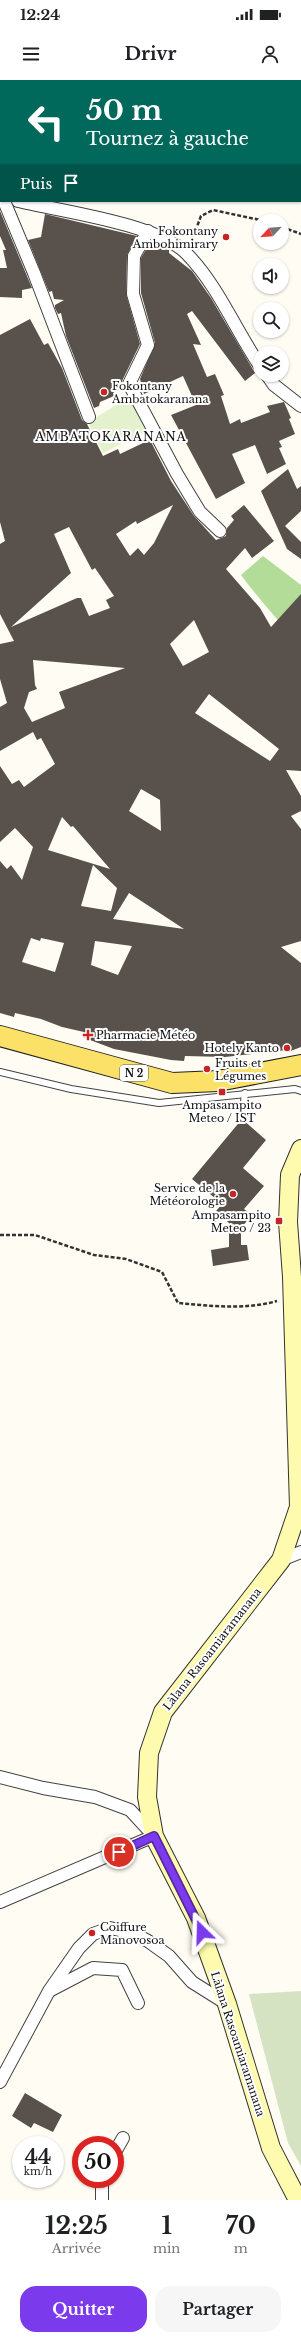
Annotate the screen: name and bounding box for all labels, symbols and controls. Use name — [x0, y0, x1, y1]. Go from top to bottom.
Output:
text: 12:24 — [20, 5, 60, 24]
icon: menu — [20, 43, 42, 65]
text: Drivr — [124, 43, 177, 65]
icon: person — [259, 43, 281, 65]
text: 50 m — [86, 93, 162, 128]
icon: left — [20, 96, 72, 148]
text: Tournez à gauche — [86, 128, 249, 150]
icon: arrive — [60, 172, 82, 194]
text: Puis — [20, 174, 52, 193]
north arrow — [253, 214, 289, 250]
map controls — [253, 214, 289, 382]
place label: Fokontany Ambohimirary — [132, 224, 218, 251]
marker: Fokontany Ambohimirary — [221, 232, 231, 242]
button: sound — [253, 258, 289, 294]
button: search — [253, 302, 289, 338]
button: layers — [253, 346, 289, 382]
place label: Fokontany Ambatokaranana — [111, 379, 209, 406]
marker: Fokontany Ambatokaranana — [99, 387, 109, 397]
district label: AMBATOKARANANA — [34, 429, 187, 444]
place label: Pharmacie Météo — [96, 1028, 195, 1042]
marker: Pharmacie Météo — [83, 1030, 93, 1040]
place label: Hotely Kanto — [205, 1041, 279, 1055]
marker: Hotely Kanto — [282, 1043, 292, 1053]
place label: Fruits et Légumes — [215, 1056, 266, 1083]
marker: Fruits et Légumes — [202, 1064, 212, 1074]
road number: N 2 — [120, 1065, 148, 1081]
marker: Ampasampito Meteo / IST — [217, 1087, 227, 1097]
place label: Ampasampito Meteo / IST — [181, 1098, 262, 1125]
place label: Service de la Météorologie — [150, 1181, 226, 1208]
marker: Service de la Météorologie — [228, 1189, 238, 1199]
place label: Ampasampito Meteo / 23 — [191, 1208, 271, 1235]
marker: Ampasampito Meteo / 23 — [274, 1216, 284, 1226]
street label: Làlana Rasoamiaramanana — [160, 1584, 265, 1713]
pin — [102, 1835, 136, 1869]
icon: arrive — [108, 1841, 130, 1863]
position arrow — [181, 1911, 223, 1953]
place label: Coiffure Manovosoa — [100, 1920, 165, 1947]
marker: Coiffure Manovosoa — [87, 1928, 97, 1938]
street label: Làlana Rasoamiaramanana — [208, 1970, 268, 2119]
speed limit sign: 50 — [72, 2136, 124, 2188]
text: 44 — [25, 2145, 51, 2169]
text: km/h — [24, 2165, 52, 2178]
text: 12:25 — [45, 2211, 108, 2240]
text: 1 — [161, 2211, 172, 2240]
text: 70 — [225, 2211, 256, 2240]
text: Arrivée — [52, 2240, 101, 2257]
text: min — [153, 2240, 180, 2257]
text: m — [234, 2240, 248, 2257]
button: Quitter — [20, 2286, 147, 2332]
button: Partager — [155, 2286, 281, 2332]

